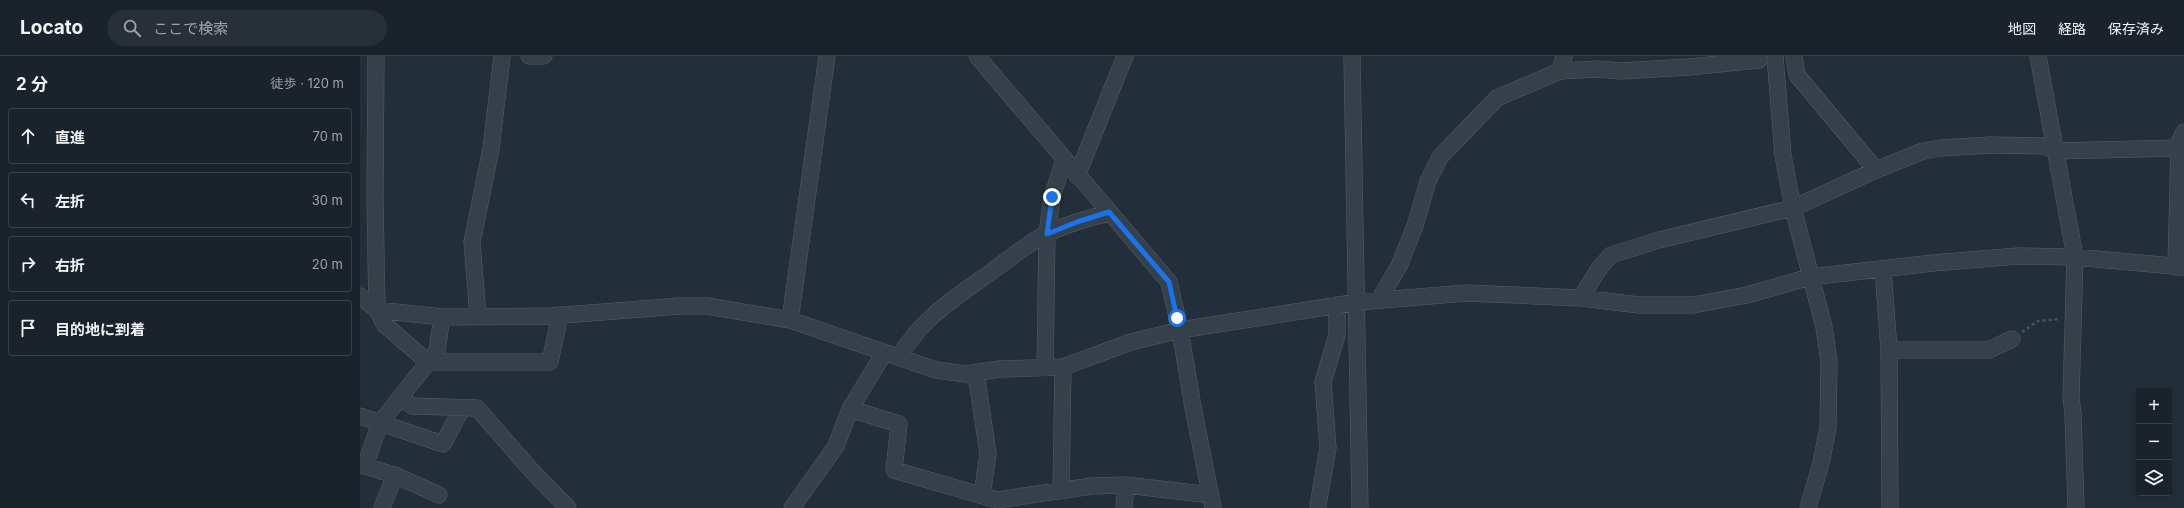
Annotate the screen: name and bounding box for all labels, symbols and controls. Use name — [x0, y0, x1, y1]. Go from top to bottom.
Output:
search box — [107, 10, 387, 46]
text: Locato — [20, 16, 83, 39]
icon: search — [121, 17, 143, 39]
text: ここで検索 — [153, 19, 228, 38]
text: 地図 — [2008, 20, 2036, 37]
text: 経路 — [2058, 20, 2086, 37]
text: 保存済み — [2108, 20, 2164, 37]
text: 2 分 — [16, 74, 48, 94]
text: 徒歩 · 120 m — [270, 75, 344, 91]
icon: ahead — [17, 125, 39, 147]
text: 直進 — [55, 128, 85, 147]
text: 70 m — [313, 128, 343, 144]
route end — [1043, 188, 1061, 206]
icon: left — [17, 189, 39, 211]
text: 左折 — [55, 192, 85, 211]
text: 30 m — [312, 192, 343, 208]
icon: right — [17, 253, 39, 275]
text: 右折 — [55, 256, 85, 275]
text: 20 m — [312, 256, 343, 272]
route start — [1168, 309, 1186, 327]
icon: arrive — [17, 317, 39, 339]
text: 目的地に到着 — [55, 320, 145, 339]
map controls — [2136, 388, 2172, 496]
button: + — [2136, 388, 2172, 424]
button: − — [2136, 424, 2172, 460]
button: layers — [2136, 460, 2172, 496]

